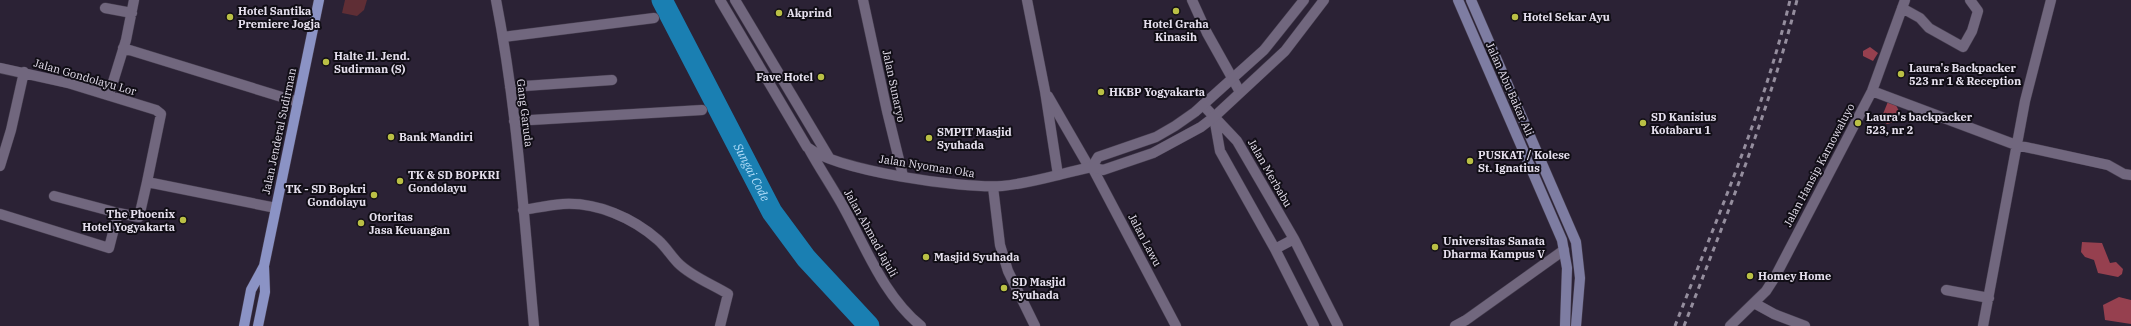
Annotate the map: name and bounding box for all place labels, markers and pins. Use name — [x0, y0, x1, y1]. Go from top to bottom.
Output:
place label: Hotel Santika Premiere Jogja — [238, 4, 320, 31]
place label: Akprind — [787, 6, 832, 20]
marker: Hotel Graha Kinasih — [1171, 6, 1181, 16]
marker: Akprind — [774, 8, 784, 18]
place label: Hotel Sekar Ayu — [1523, 10, 1610, 24]
marker: Hotel Santika Premiere Jogja — [225, 12, 235, 22]
marker: Hotel Sekar Ayu — [1510, 12, 1520, 22]
place label: Hotel Graha Kinasih — [1143, 17, 1209, 44]
place label: Halte Jl. Jend. Sudirman (S) — [334, 49, 410, 76]
marker: Halte Jl. Jend. Sudirman (S) — [321, 57, 331, 67]
place label: Laura's Backpacker 523 nr 1 & Reception — [1909, 61, 2021, 88]
marker: Laura's Backpacker 523 nr 1 & Reception — [1896, 69, 1906, 79]
place label: Fave Hotel — [756, 70, 813, 84]
marker: Fave Hotel — [816, 72, 826, 82]
place label: HKBP Yogyakarta — [1109, 85, 1205, 99]
marker: HKBP Yogyakarta — [1096, 87, 1106, 97]
place label: SD Kanisius Kotabaru 1 — [1651, 110, 1717, 137]
place label: Laura's backpacker 523, nr 2 — [1866, 110, 1973, 137]
marker: SD Kanisius Kotabaru 1 — [1638, 118, 1648, 128]
marker: Laura's backpacker 523, nr 2 — [1853, 118, 1863, 128]
place label: SMPIT Masjid Syuhada — [937, 125, 1012, 152]
place label: Bank Mandiri — [399, 130, 473, 144]
marker: Bank Mandiri — [386, 132, 396, 142]
marker: SMPIT Masjid Syuhada — [924, 133, 934, 143]
place label: PUSKAT / Kolese St. Ignatius — [1478, 148, 1570, 175]
marker: PUSKAT / Kolese St. Ignatius — [1465, 156, 1475, 166]
place label: TK & SD BOPKRI Gondolayu — [408, 168, 500, 195]
marker: TK & SD BOPKRI Gondolayu — [395, 176, 405, 186]
place label: TK - SD Bopkri Gondolayu — [285, 182, 366, 209]
marker: TK - SD Bopkri Gondolayu — [369, 190, 379, 200]
place label: The Phoenix Hotel Yogyakarta — [82, 207, 176, 234]
place label: Otoritas Jasa Keuangan — [369, 210, 450, 237]
marker: The Phoenix Hotel Yogyakarta — [178, 215, 188, 225]
marker: Otoritas Jasa Keuangan — [356, 218, 366, 228]
place label: Universitas Sanata Dharma Kampus V — [1443, 234, 1545, 261]
marker: Universitas Sanata Dharma Kampus V — [1430, 242, 1440, 252]
place label: Masjid Syuhada — [934, 250, 1019, 264]
marker: Masjid Syuhada — [921, 252, 931, 262]
place label: Homey Home — [1758, 269, 1831, 283]
marker: Homey Home — [1745, 271, 1755, 281]
place label: SD Masjid Syuhada — [1012, 275, 1066, 302]
marker: SD Masjid Syuhada — [999, 283, 1009, 293]

